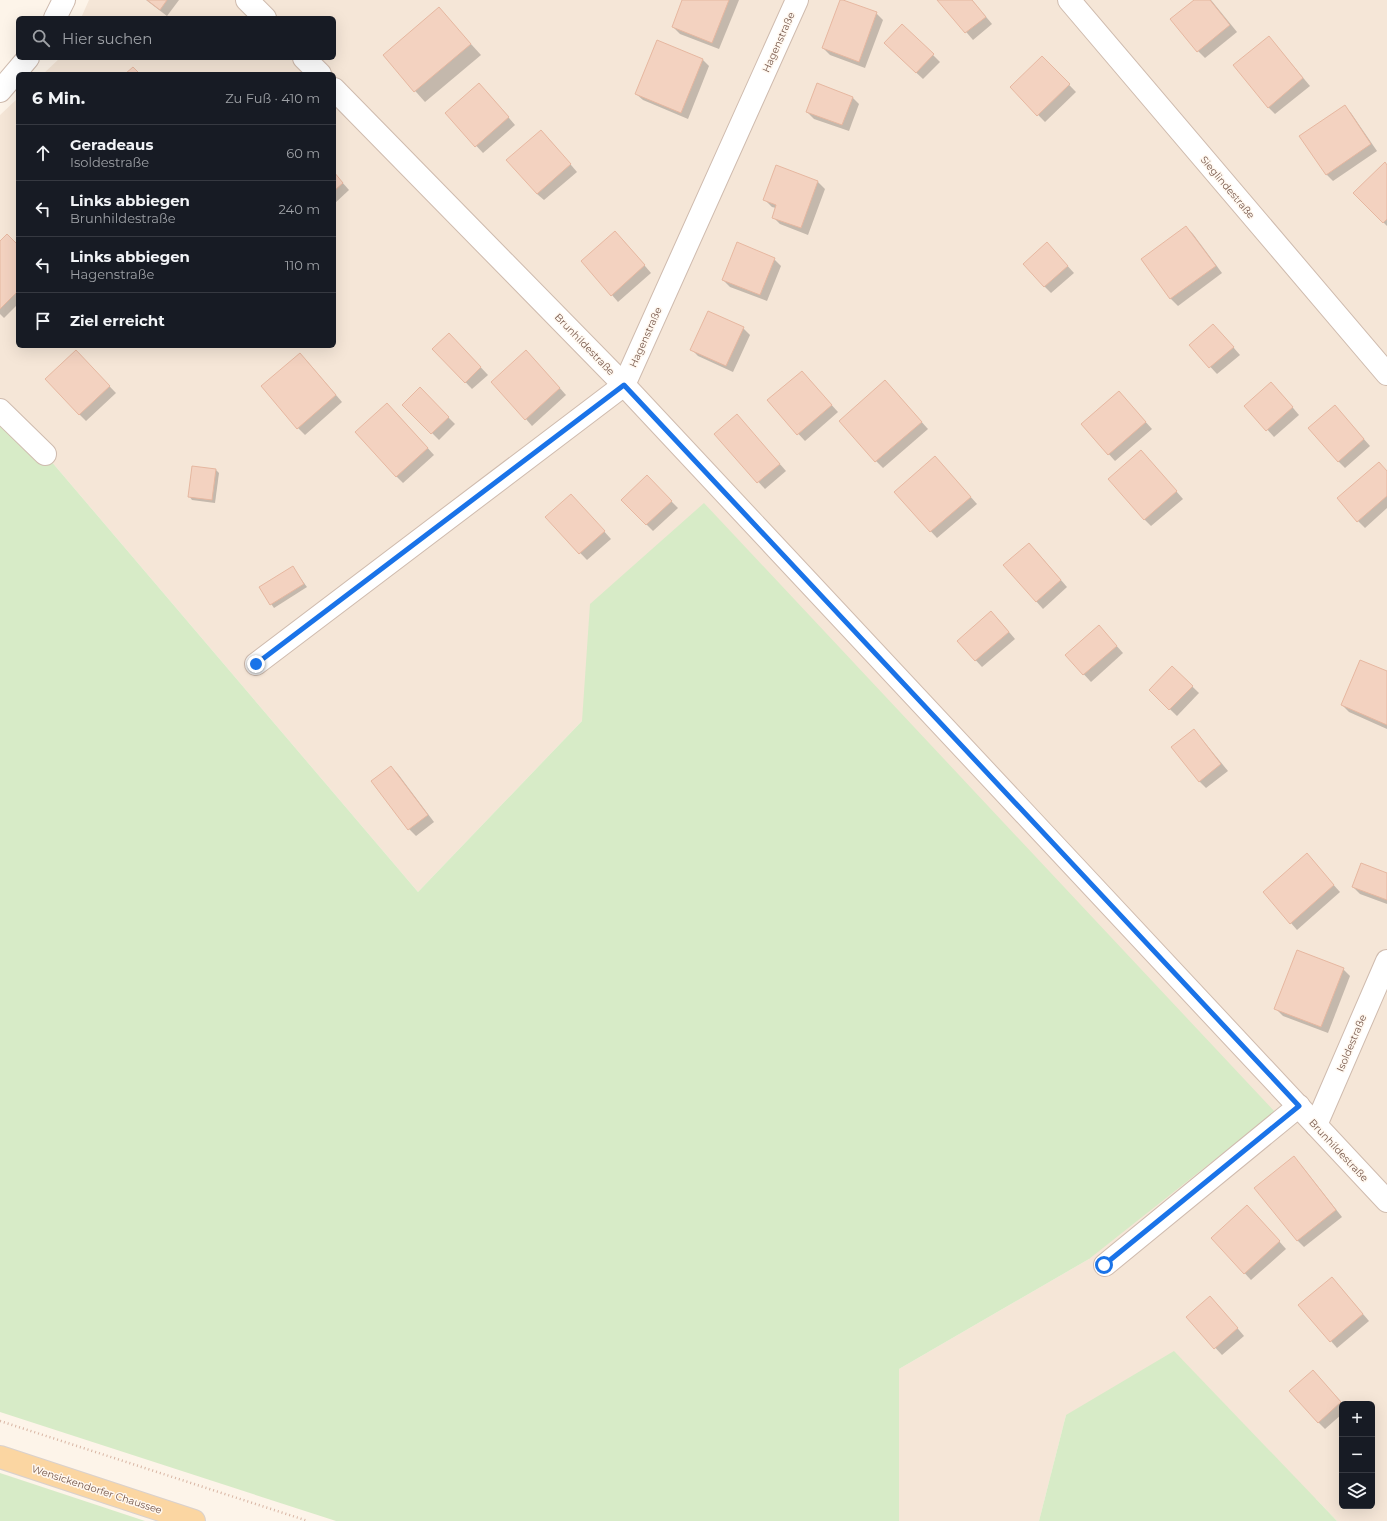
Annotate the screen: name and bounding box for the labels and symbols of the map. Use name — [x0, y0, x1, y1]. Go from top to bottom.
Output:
street label: Hagenstraße — [759, 10, 798, 74]
street label: Sieglindestraße — [1198, 153, 1258, 221]
street label: Hagenstraße — [626, 305, 665, 369]
street label: Brunhildestraße — [552, 311, 618, 378]
route end — [247, 655, 265, 673]
street label: Isoldestraße — [1334, 1013, 1369, 1074]
street label: Brunhildestraße — [1306, 1116, 1371, 1184]
route start — [1095, 1256, 1113, 1274]
street label: Wensickendorfer Chaussee — [30, 1462, 164, 1517]

